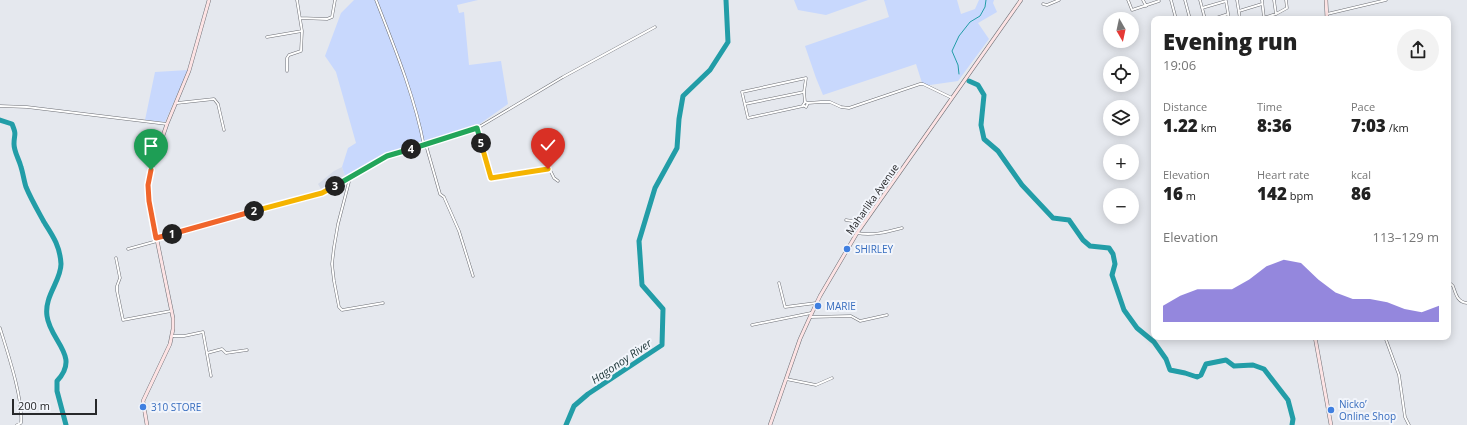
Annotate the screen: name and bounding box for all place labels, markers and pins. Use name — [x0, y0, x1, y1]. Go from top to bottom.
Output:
pin — [531, 128, 565, 169]
pin — [134, 129, 168, 170]
pin: 5 — [471, 133, 491, 153]
pin: 4 — [401, 139, 421, 159]
pin: 3 — [325, 176, 345, 196]
pin: 2 — [244, 201, 264, 221]
pin: 1 — [162, 224, 182, 244]
place label: SHIRLEY — [855, 242, 894, 256]
marker: SHIRLEY — [842, 244, 852, 254]
place label: MARIE — [826, 299, 856, 313]
marker: MARIE — [813, 301, 823, 311]
place label: Nicko’ Online Shop — [1339, 397, 1396, 423]
place label: 310 STORE — [151, 400, 201, 414]
marker: 310 STORE — [138, 402, 148, 412]
marker: Nicko’ Online Shop — [1326, 405, 1336, 415]

